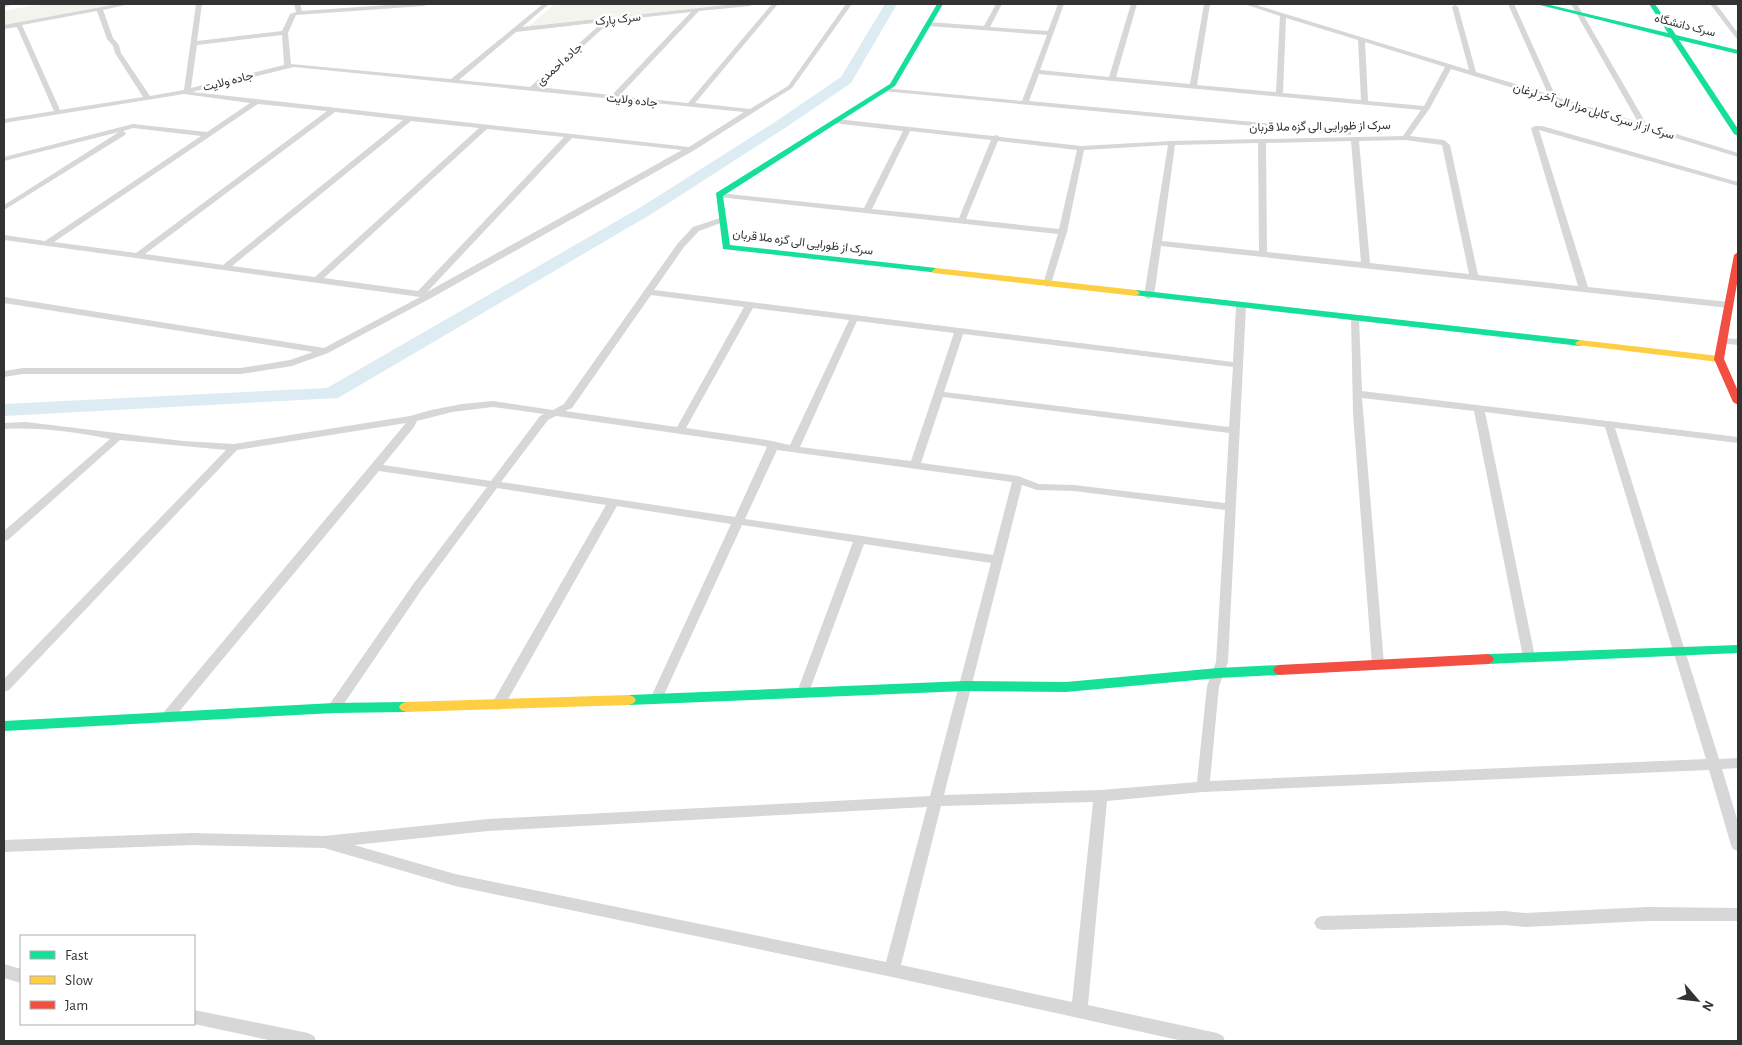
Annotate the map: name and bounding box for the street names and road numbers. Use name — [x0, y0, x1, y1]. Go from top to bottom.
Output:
street label: سرک پارک — [595, 11, 642, 29]
street label: سرک دانشگاه — [1653, 12, 1717, 40]
street label: جاده احمدی — [534, 40, 586, 89]
street label: جاده ولایت — [202, 69, 255, 95]
street label: سرک از از سرک کابل مزار الی آخر لرغان — [1511, 81, 1676, 143]
street label: جاده ولایت — [606, 91, 658, 111]
street label: سرک از ظورایی الی گزه ملا قربان — [1249, 119, 1391, 135]
street label: سرک از ظورایی الی گزه ملا قربان — [732, 227, 874, 259]

